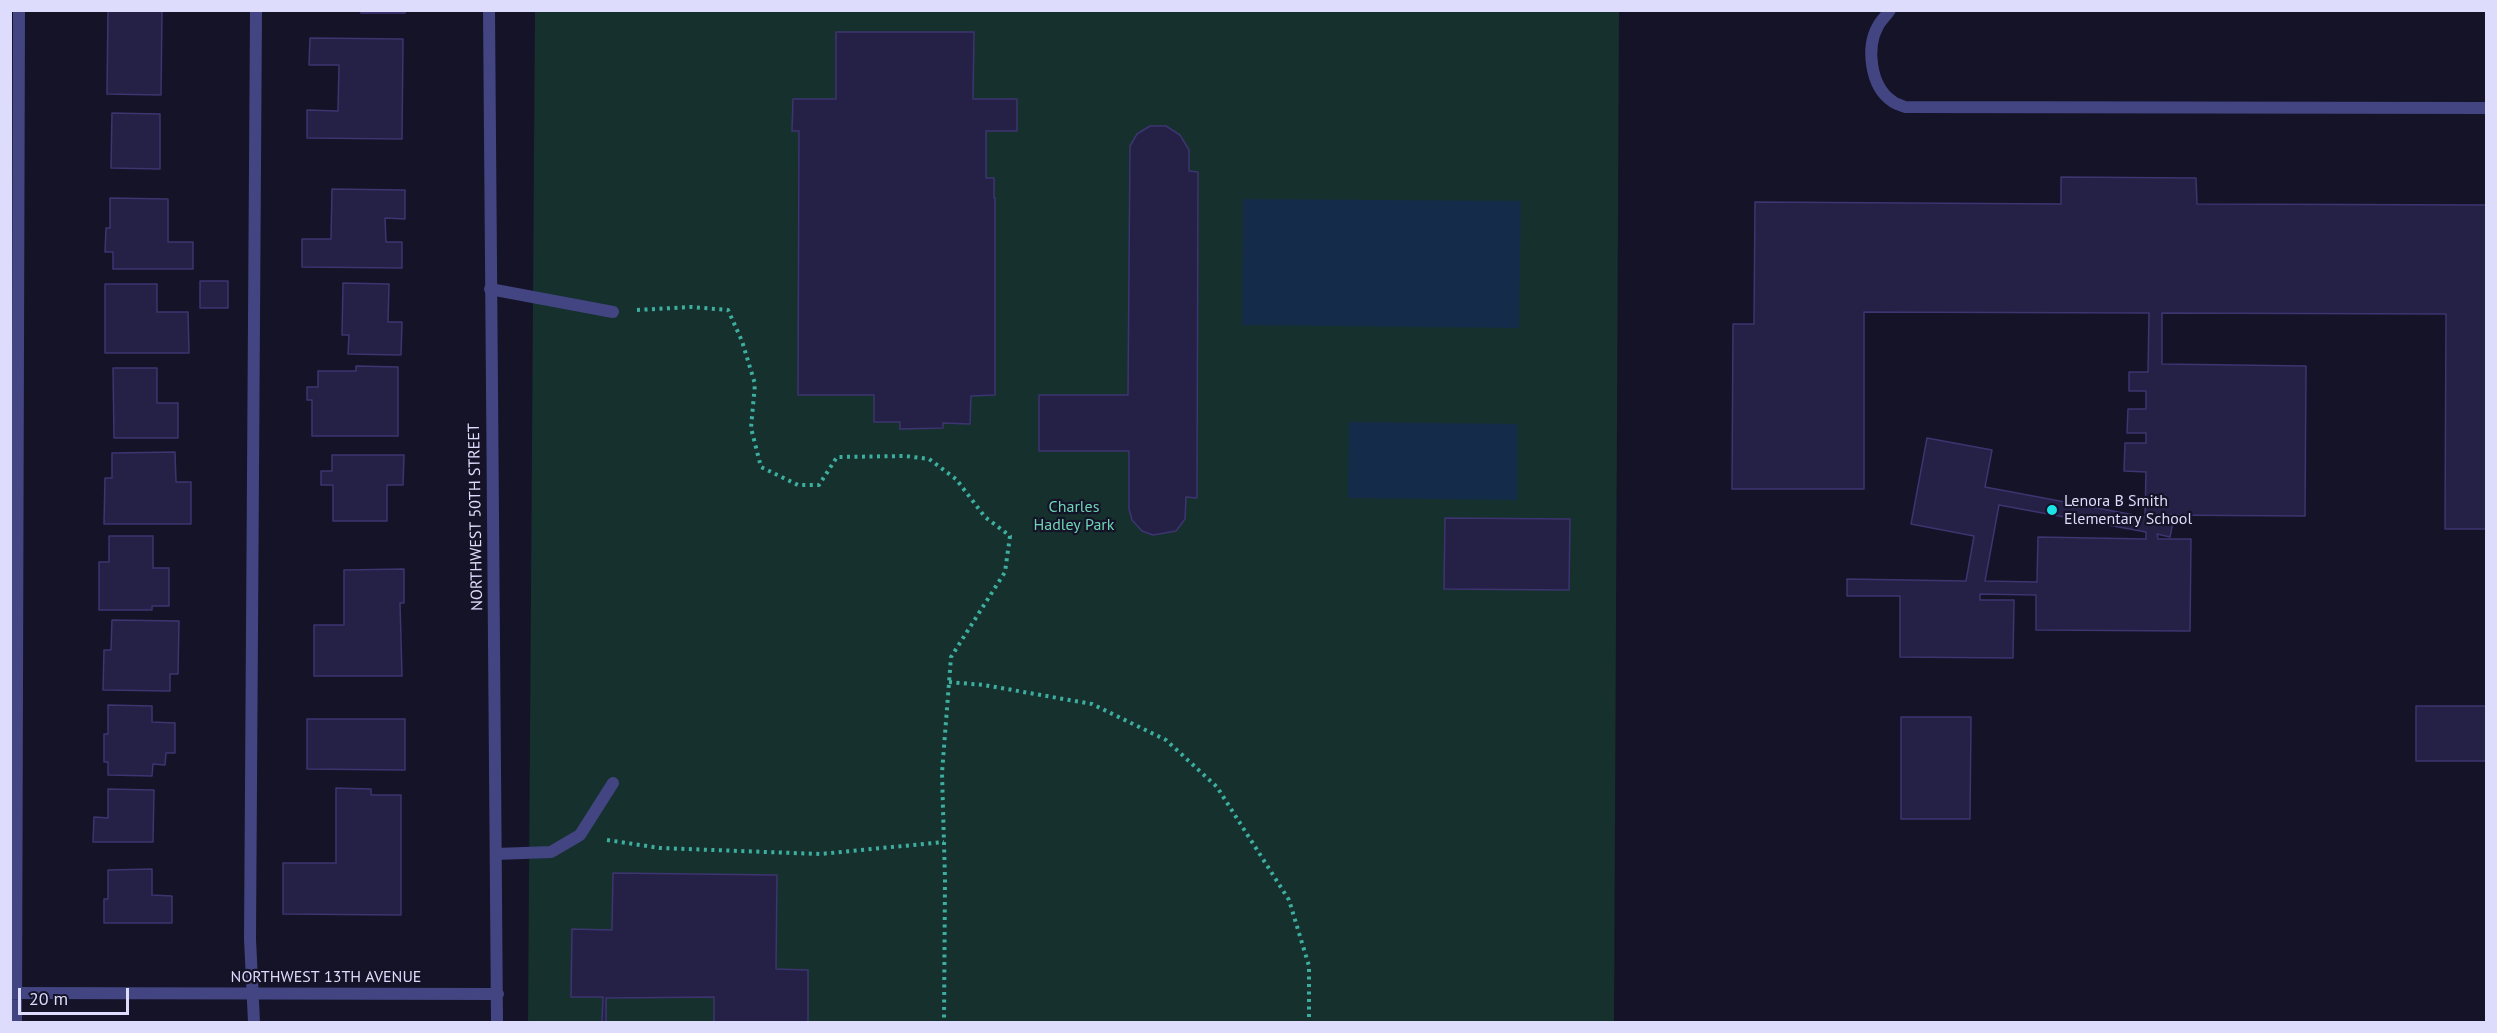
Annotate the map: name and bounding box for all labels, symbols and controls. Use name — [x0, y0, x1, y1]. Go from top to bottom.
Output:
street label: NORTHWEST 50TH STREET — [465, 423, 487, 611]
place label: Lenora B Smith Elementary School — [2064, 491, 2192, 529]
park label: Charles Hadley Park — [1034, 497, 1114, 535]
marker: Lenora B Smith Elementary School — [2045, 503, 2059, 517]
street label: NORTHWEST 13TH AVENUE — [231, 967, 421, 987]
scale bar — [21, 976, 132, 1014]
text: 20 m — [29, 987, 68, 1010]

